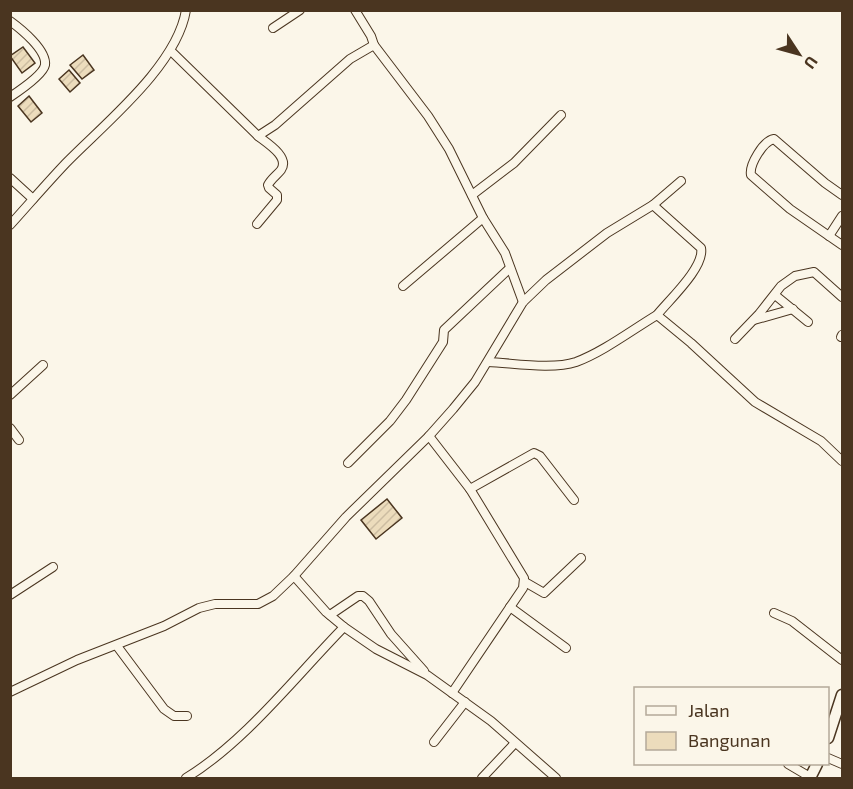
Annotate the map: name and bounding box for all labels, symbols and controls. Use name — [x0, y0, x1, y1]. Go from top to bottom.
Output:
north arrow — [769, 24, 829, 84]
text: U — [801, 53, 822, 73]
legend — [634, 687, 829, 765]
text: Jalan — [688, 699, 730, 721]
text: Bangunan — [688, 729, 771, 751]

